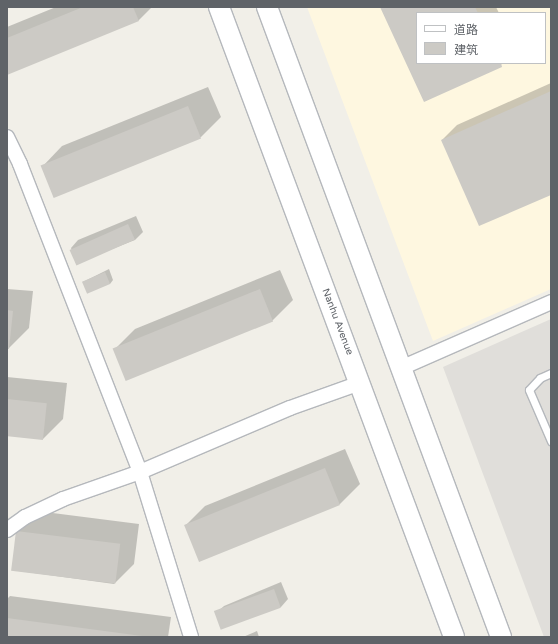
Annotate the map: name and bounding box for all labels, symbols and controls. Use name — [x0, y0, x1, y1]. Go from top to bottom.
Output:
legend — [416, 12, 546, 64]
text: 道路 — [454, 23, 478, 37]
text: 建筑 — [454, 43, 478, 57]
street label: Nanhu Avenue — [319, 287, 355, 357]

